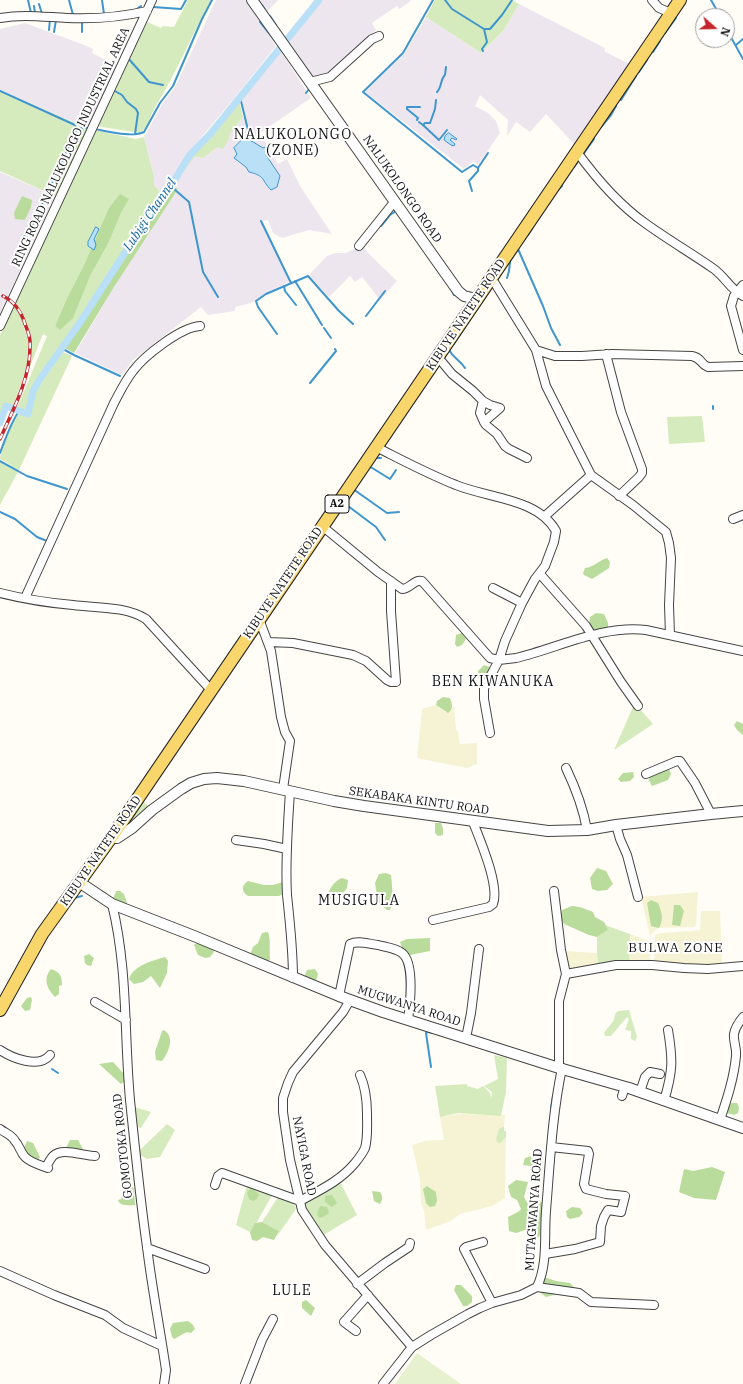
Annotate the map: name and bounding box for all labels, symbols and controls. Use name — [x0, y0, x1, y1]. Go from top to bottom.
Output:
north arrow — [695, 8, 735, 48]
street label: RING ROAD NALUKOLOGO INDUSTRIAL AREA — [9, 25, 133, 269]
text: N — [717, 25, 733, 38]
district label: NALUKOLONGO (ZONE) — [234, 127, 352, 160]
street label: NALUKOLONGO ROAD — [359, 133, 445, 245]
water label: Lubigi Channel — [120, 176, 180, 254]
street label: KIBUYE NATETE ROAD — [423, 257, 509, 373]
road number: A2 — [325, 495, 349, 513]
street label: KIBUYE NATETE ROAD — [240, 525, 326, 641]
district label: BEN KIWANUKA — [432, 674, 554, 690]
street label: SEKABAKA KINTU ROAD — [348, 784, 490, 818]
street label: KIBUYE NATETE ROAD — [57, 793, 145, 909]
district label: MUSIGULA — [318, 893, 400, 909]
district label: BULWA ZONE — [628, 940, 724, 956]
street label: MUGWANYA ROAD — [356, 983, 462, 1029]
street label: GOMOTOKA ROAD — [110, 1093, 136, 1199]
street label: NAYIGA ROAD — [289, 1115, 319, 1197]
street label: MUTAGWANYA ROAD — [523, 1148, 545, 1272]
district label: LULE — [272, 1283, 312, 1299]

